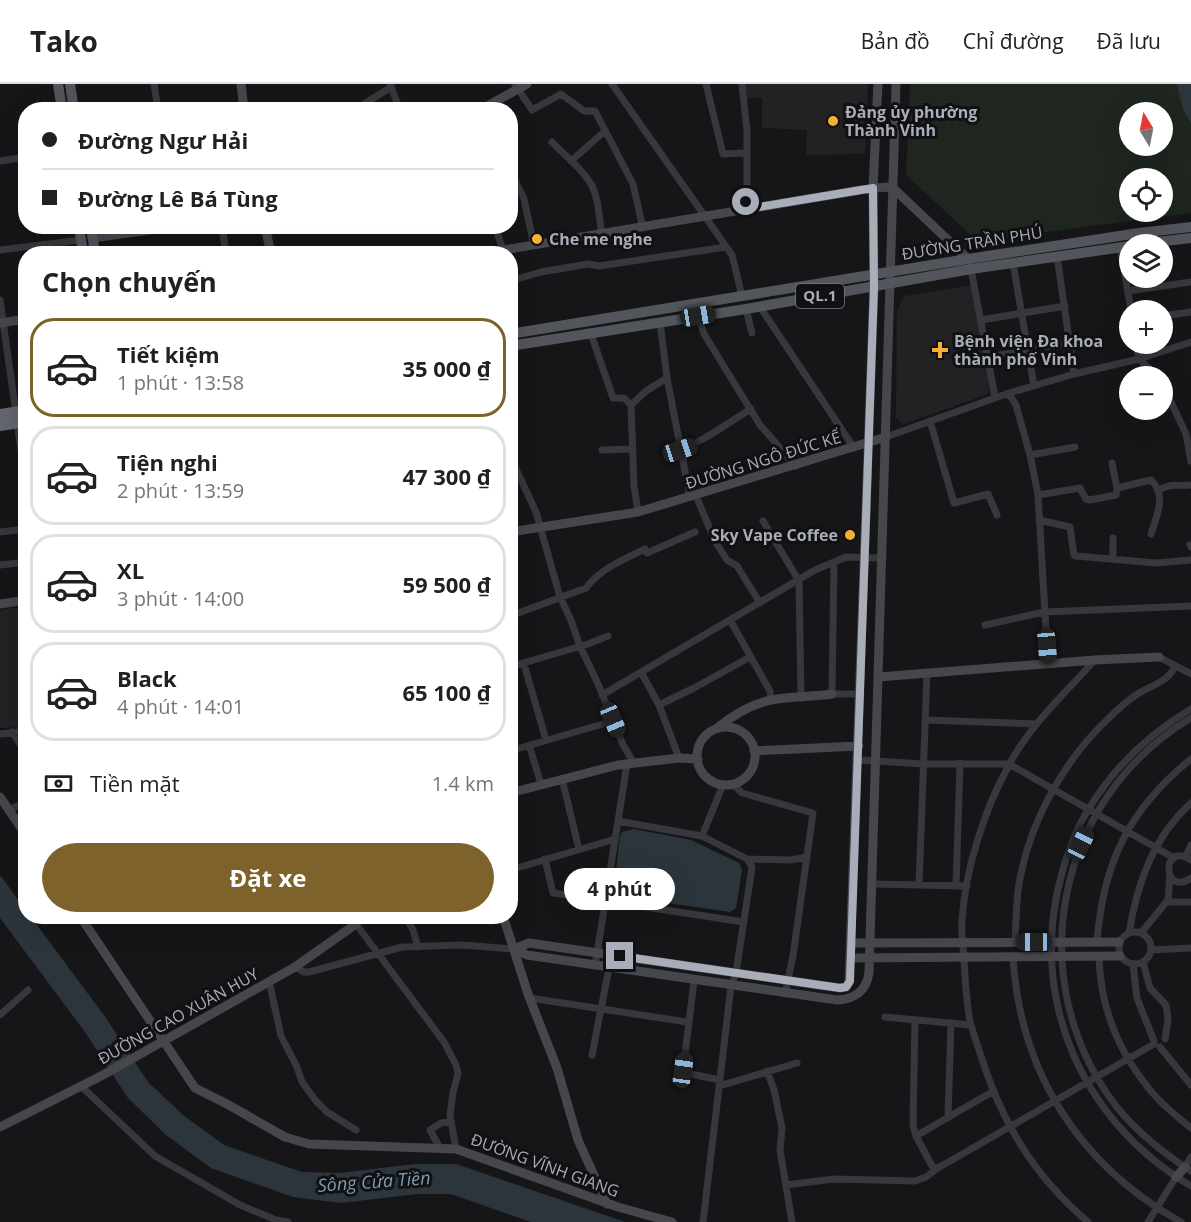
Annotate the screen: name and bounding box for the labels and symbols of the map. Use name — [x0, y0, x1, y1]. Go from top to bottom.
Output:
place label: Đảng ủy phường Thành Vinh — [845, 101, 977, 141]
north arrow — [1119, 102, 1173, 156]
marker: Đảng ủy phường Thành Vinh — [826, 114, 840, 128]
route start — [732, 188, 759, 215]
street label: ĐƯỜNG TRẦN PHÚ — [900, 221, 1044, 265]
place label: Che me nghe — [549, 228, 652, 250]
marker: Che me nghe — [530, 232, 544, 246]
road number: QL.1 — [796, 284, 844, 308]
car — [679, 304, 717, 328]
place label: Bệnh viện Đa khoa thành phố Vinh — [954, 330, 1103, 370]
marker: Bệnh viện Đa khoa thành phố Vinh — [931, 341, 949, 359]
street label: ĐƯỜNG NGÔ ĐỨC KẾ — [683, 426, 844, 494]
car — [660, 436, 700, 464]
place label: Sky Vape Coffee — [711, 524, 838, 546]
marker: Sky Vape Coffee — [843, 528, 857, 542]
car — [1036, 627, 1058, 665]
car — [598, 700, 628, 740]
car — [1065, 824, 1097, 864]
callout: 4 phút — [564, 869, 676, 911]
car — [1016, 933, 1052, 951]
route end — [606, 942, 633, 969]
street label: ĐƯỜNG CAO XUÂN HUY — [94, 963, 262, 1069]
car — [672, 1051, 694, 1089]
street label: ĐƯỜNG VĨNH GIANG — [468, 1128, 622, 1202]
water label: Sông Cửa Tiền — [317, 1165, 431, 1197]

